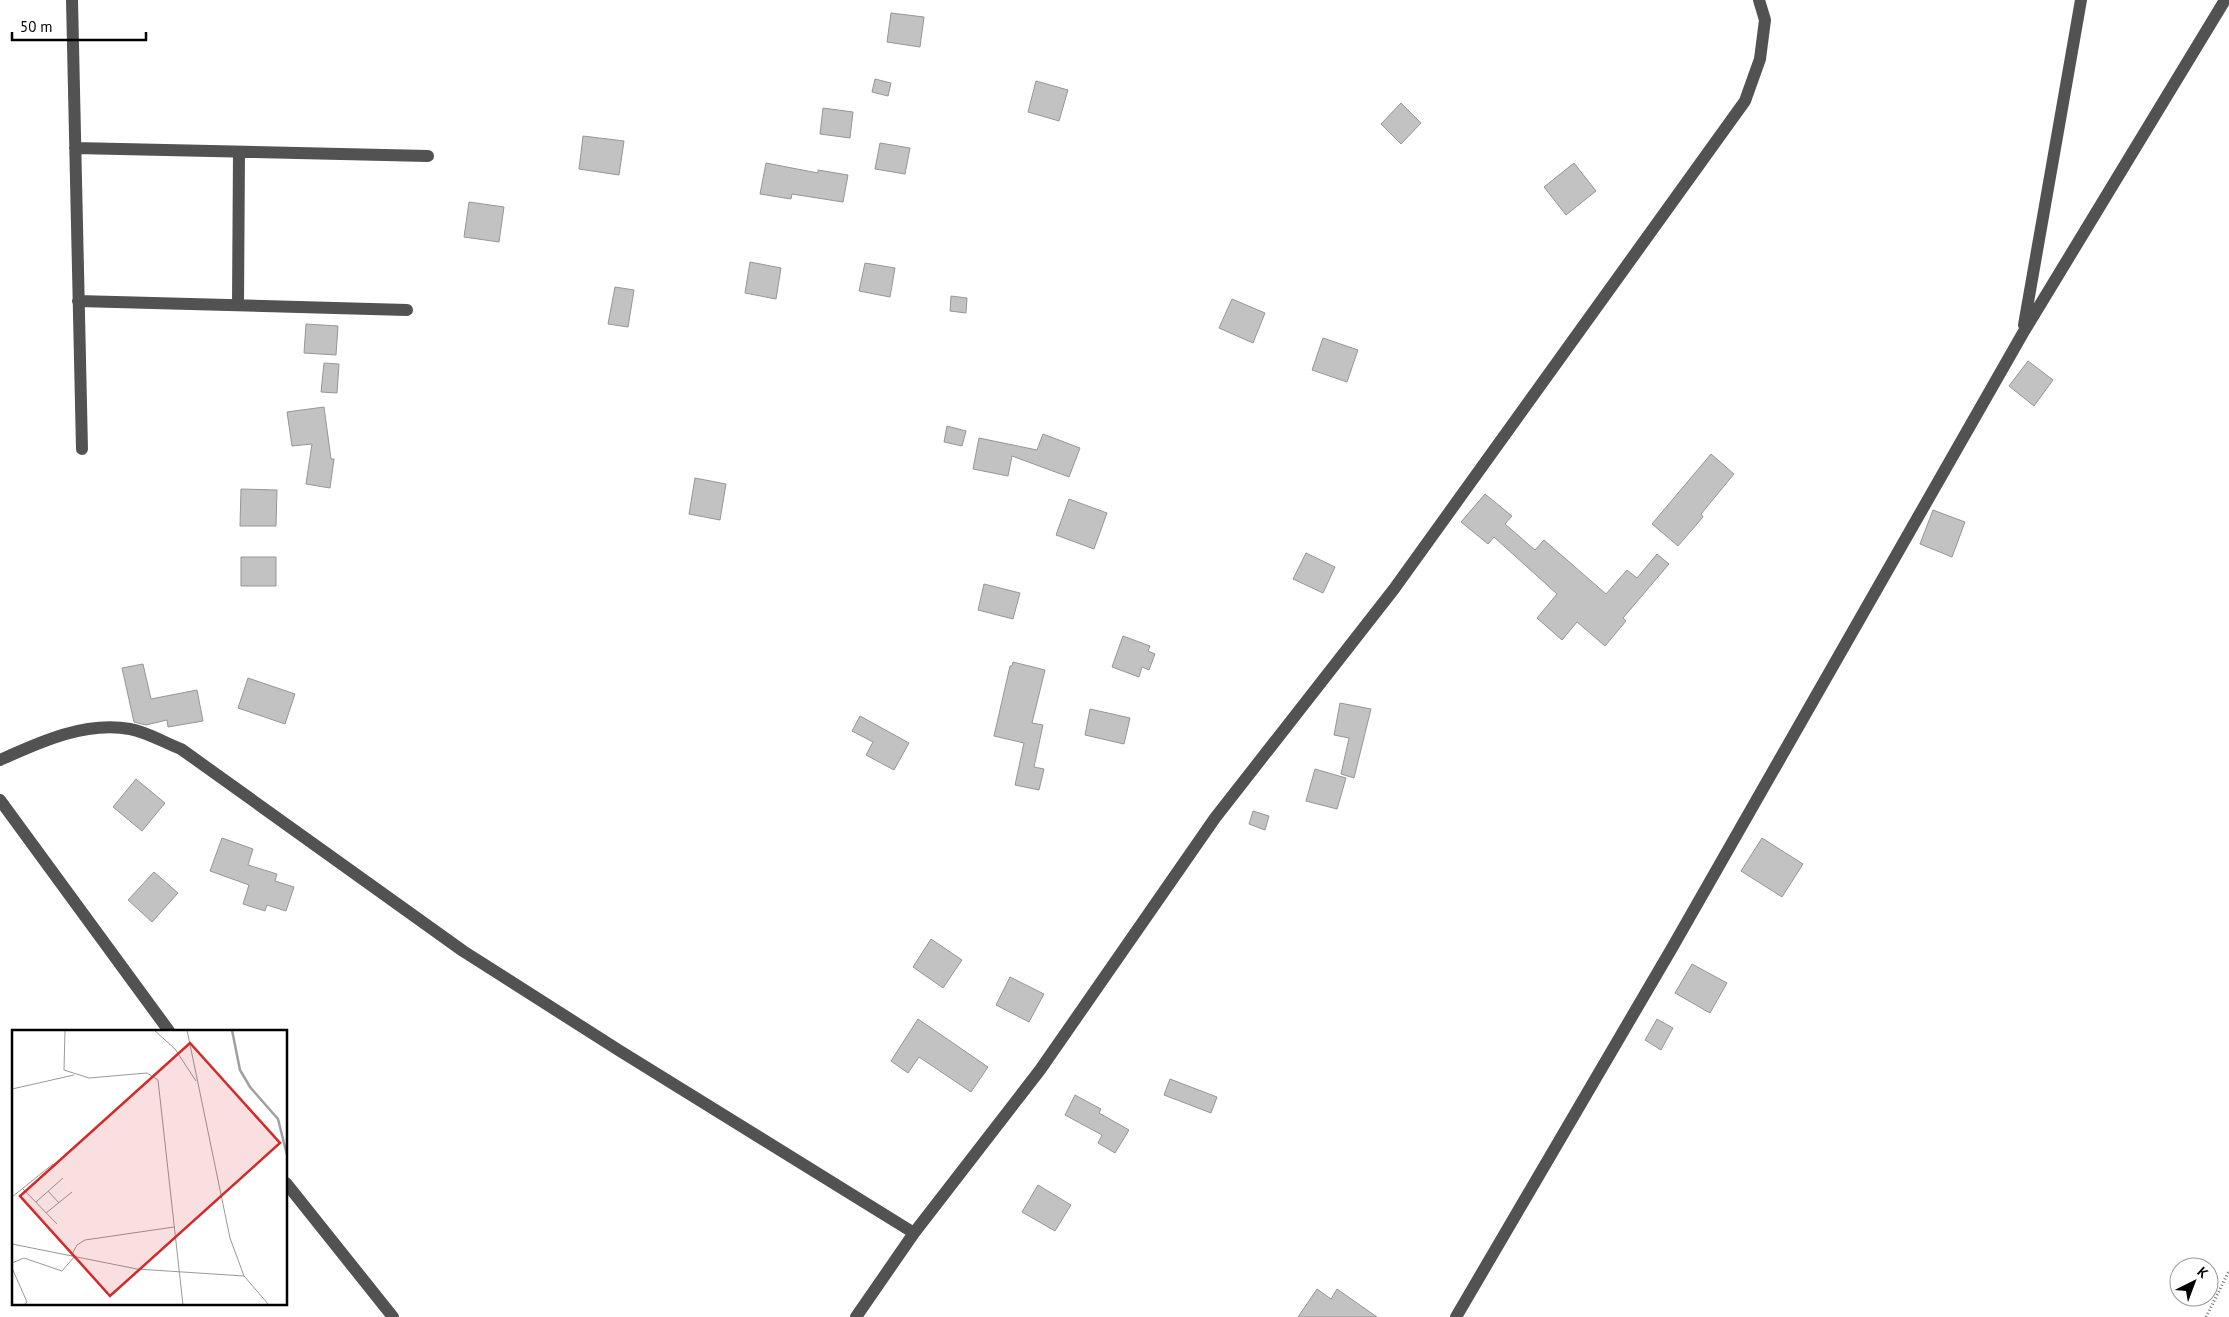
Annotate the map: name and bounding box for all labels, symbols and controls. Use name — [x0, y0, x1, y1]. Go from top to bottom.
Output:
scale bar — [12, 10, 146, 42]
text: 50 m — [20, 17, 53, 36]
inset map — [12, 1030, 288, 1304]
north arrow — [2169, 1257, 2219, 1307]
text: K — [2193, 1263, 2212, 1282]

